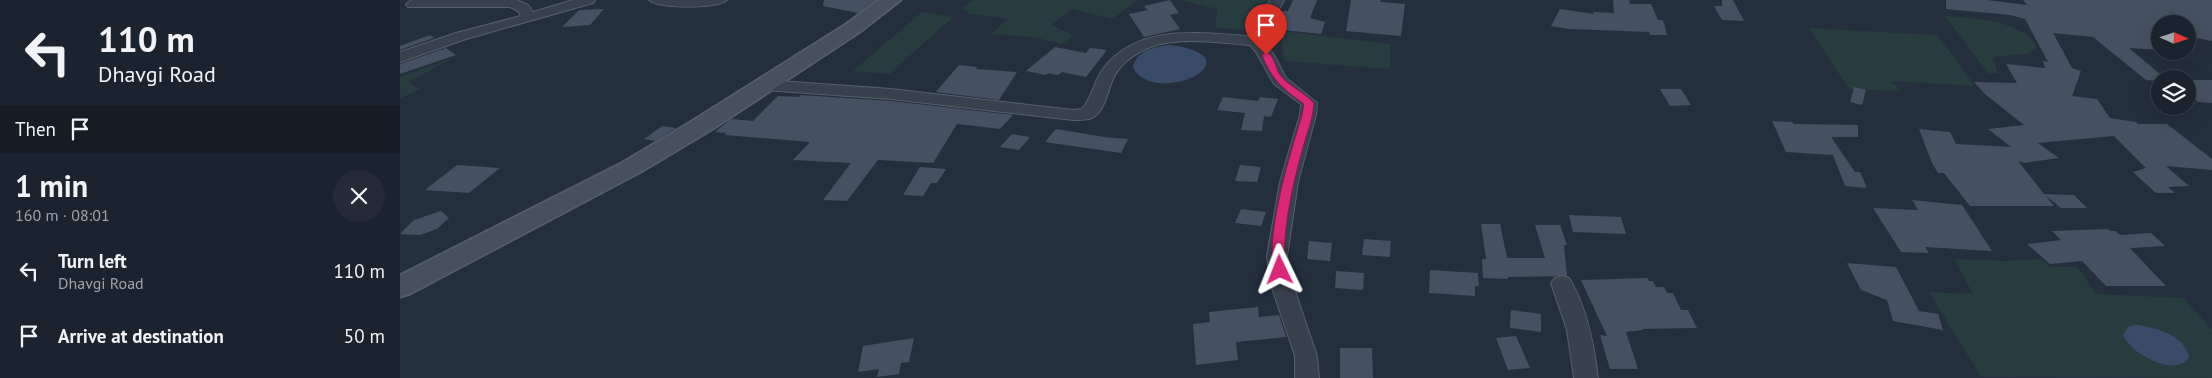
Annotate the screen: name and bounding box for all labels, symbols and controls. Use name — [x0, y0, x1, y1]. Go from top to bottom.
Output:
pin — [1245, 4, 1287, 55]
icon: arrive — [1252, 11, 1280, 39]
north arrow — [2151, 15, 2196, 60]
map controls — [2151, 15, 2196, 115]
text: 110 m — [98, 16, 195, 62]
icon: left — [15, 20, 80, 85]
text: Dhavgi Road — [98, 60, 216, 88]
button: layers — [2151, 70, 2196, 115]
icon: arrive — [66, 115, 94, 143]
text: Then — [15, 117, 56, 141]
text: 1 min — [15, 166, 88, 205]
button: close — [333, 170, 385, 222]
text: 160 m · 08:01 — [15, 205, 110, 225]
position arrow — [1253, 243, 1305, 295]
text: Turn left — [58, 249, 127, 273]
icon: left — [15, 257, 43, 285]
text: 110 m — [333, 259, 385, 283]
text: Dhavgi Road — [58, 273, 144, 293]
icon: arrive — [15, 322, 43, 350]
text: Arrive at destination — [58, 324, 224, 348]
text: 50 m — [344, 324, 385, 348]

